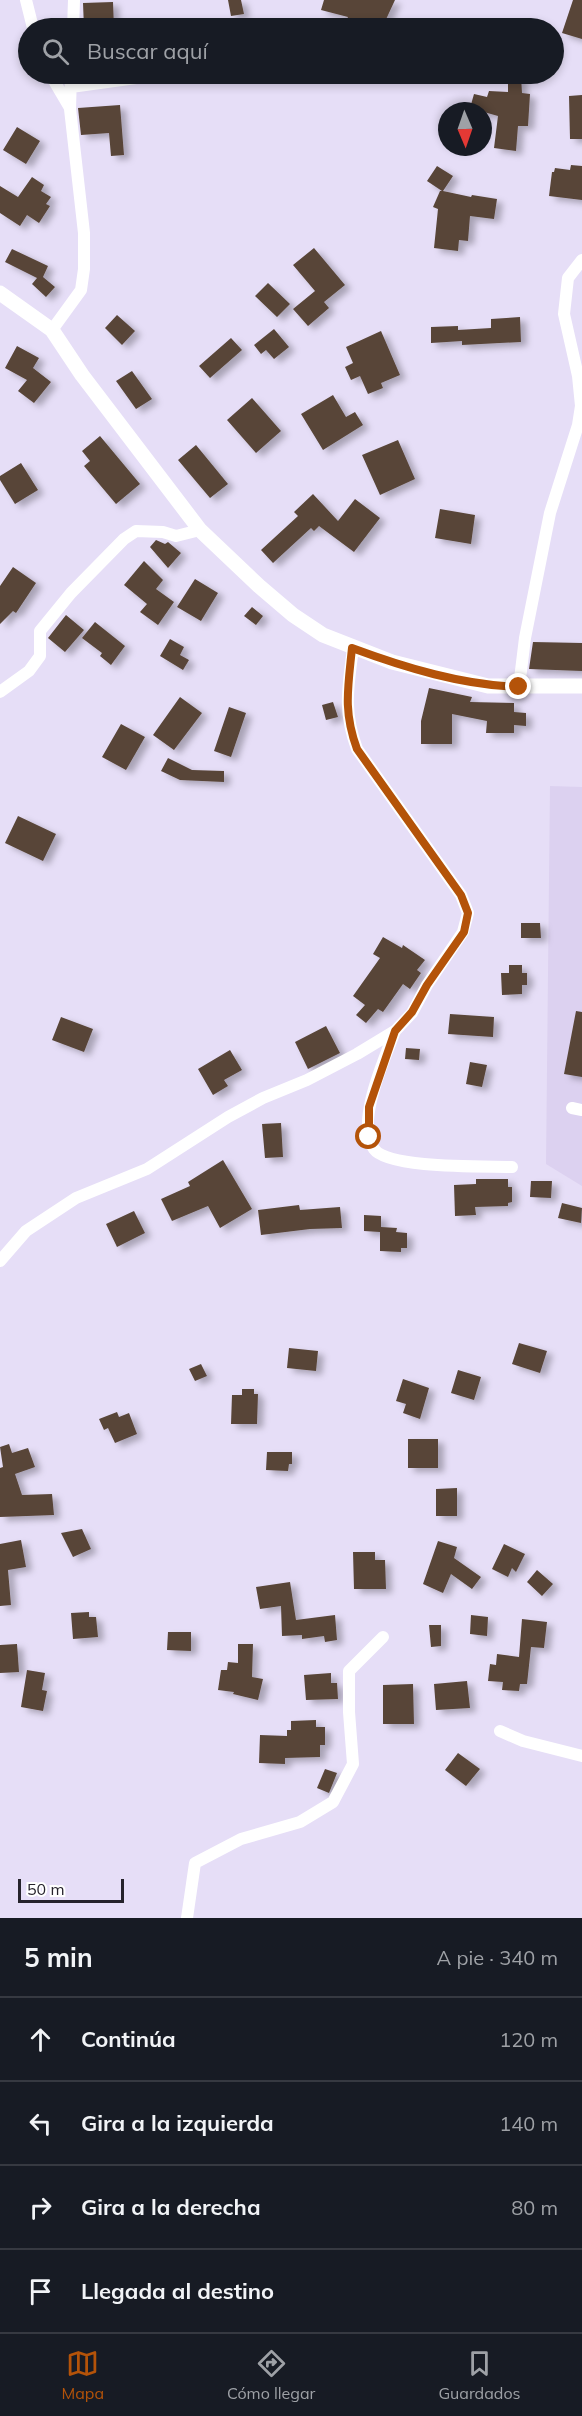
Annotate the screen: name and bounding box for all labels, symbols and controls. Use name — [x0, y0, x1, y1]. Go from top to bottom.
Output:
search box — [18, 18, 564, 84]
icon: search — [39, 35, 72, 68]
text: Buscar aquí — [87, 37, 208, 65]
north arrow — [438, 102, 492, 156]
route end — [505, 673, 531, 699]
route start — [355, 1123, 381, 1149]
scale bar — [18, 1876, 124, 1904]
text: 50 m — [27, 1879, 64, 1899]
text: 5 min — [24, 1941, 93, 1974]
text: A pie · 340 m — [437, 1945, 558, 1970]
icon: ahead — [24, 2023, 57, 2056]
text: Continúa — [81, 2025, 176, 2053]
text: 120 m — [499, 2027, 558, 2052]
icon: left — [24, 2107, 57, 2140]
text: Gira a la izquierda — [81, 2109, 274, 2137]
text: 140 m — [499, 2111, 558, 2136]
icon: right — [24, 2191, 57, 2224]
text: Gira a la derecha — [81, 2193, 261, 2221]
text: 80 m — [511, 2195, 558, 2220]
icon: arrive — [24, 2275, 57, 2308]
text: Llegada al destino — [81, 2277, 274, 2305]
tab: Mapa — [62, 2347, 104, 2403]
tab: Cómo llegar — [227, 2347, 315, 2403]
tab: Guardados — [438, 2347, 520, 2403]

